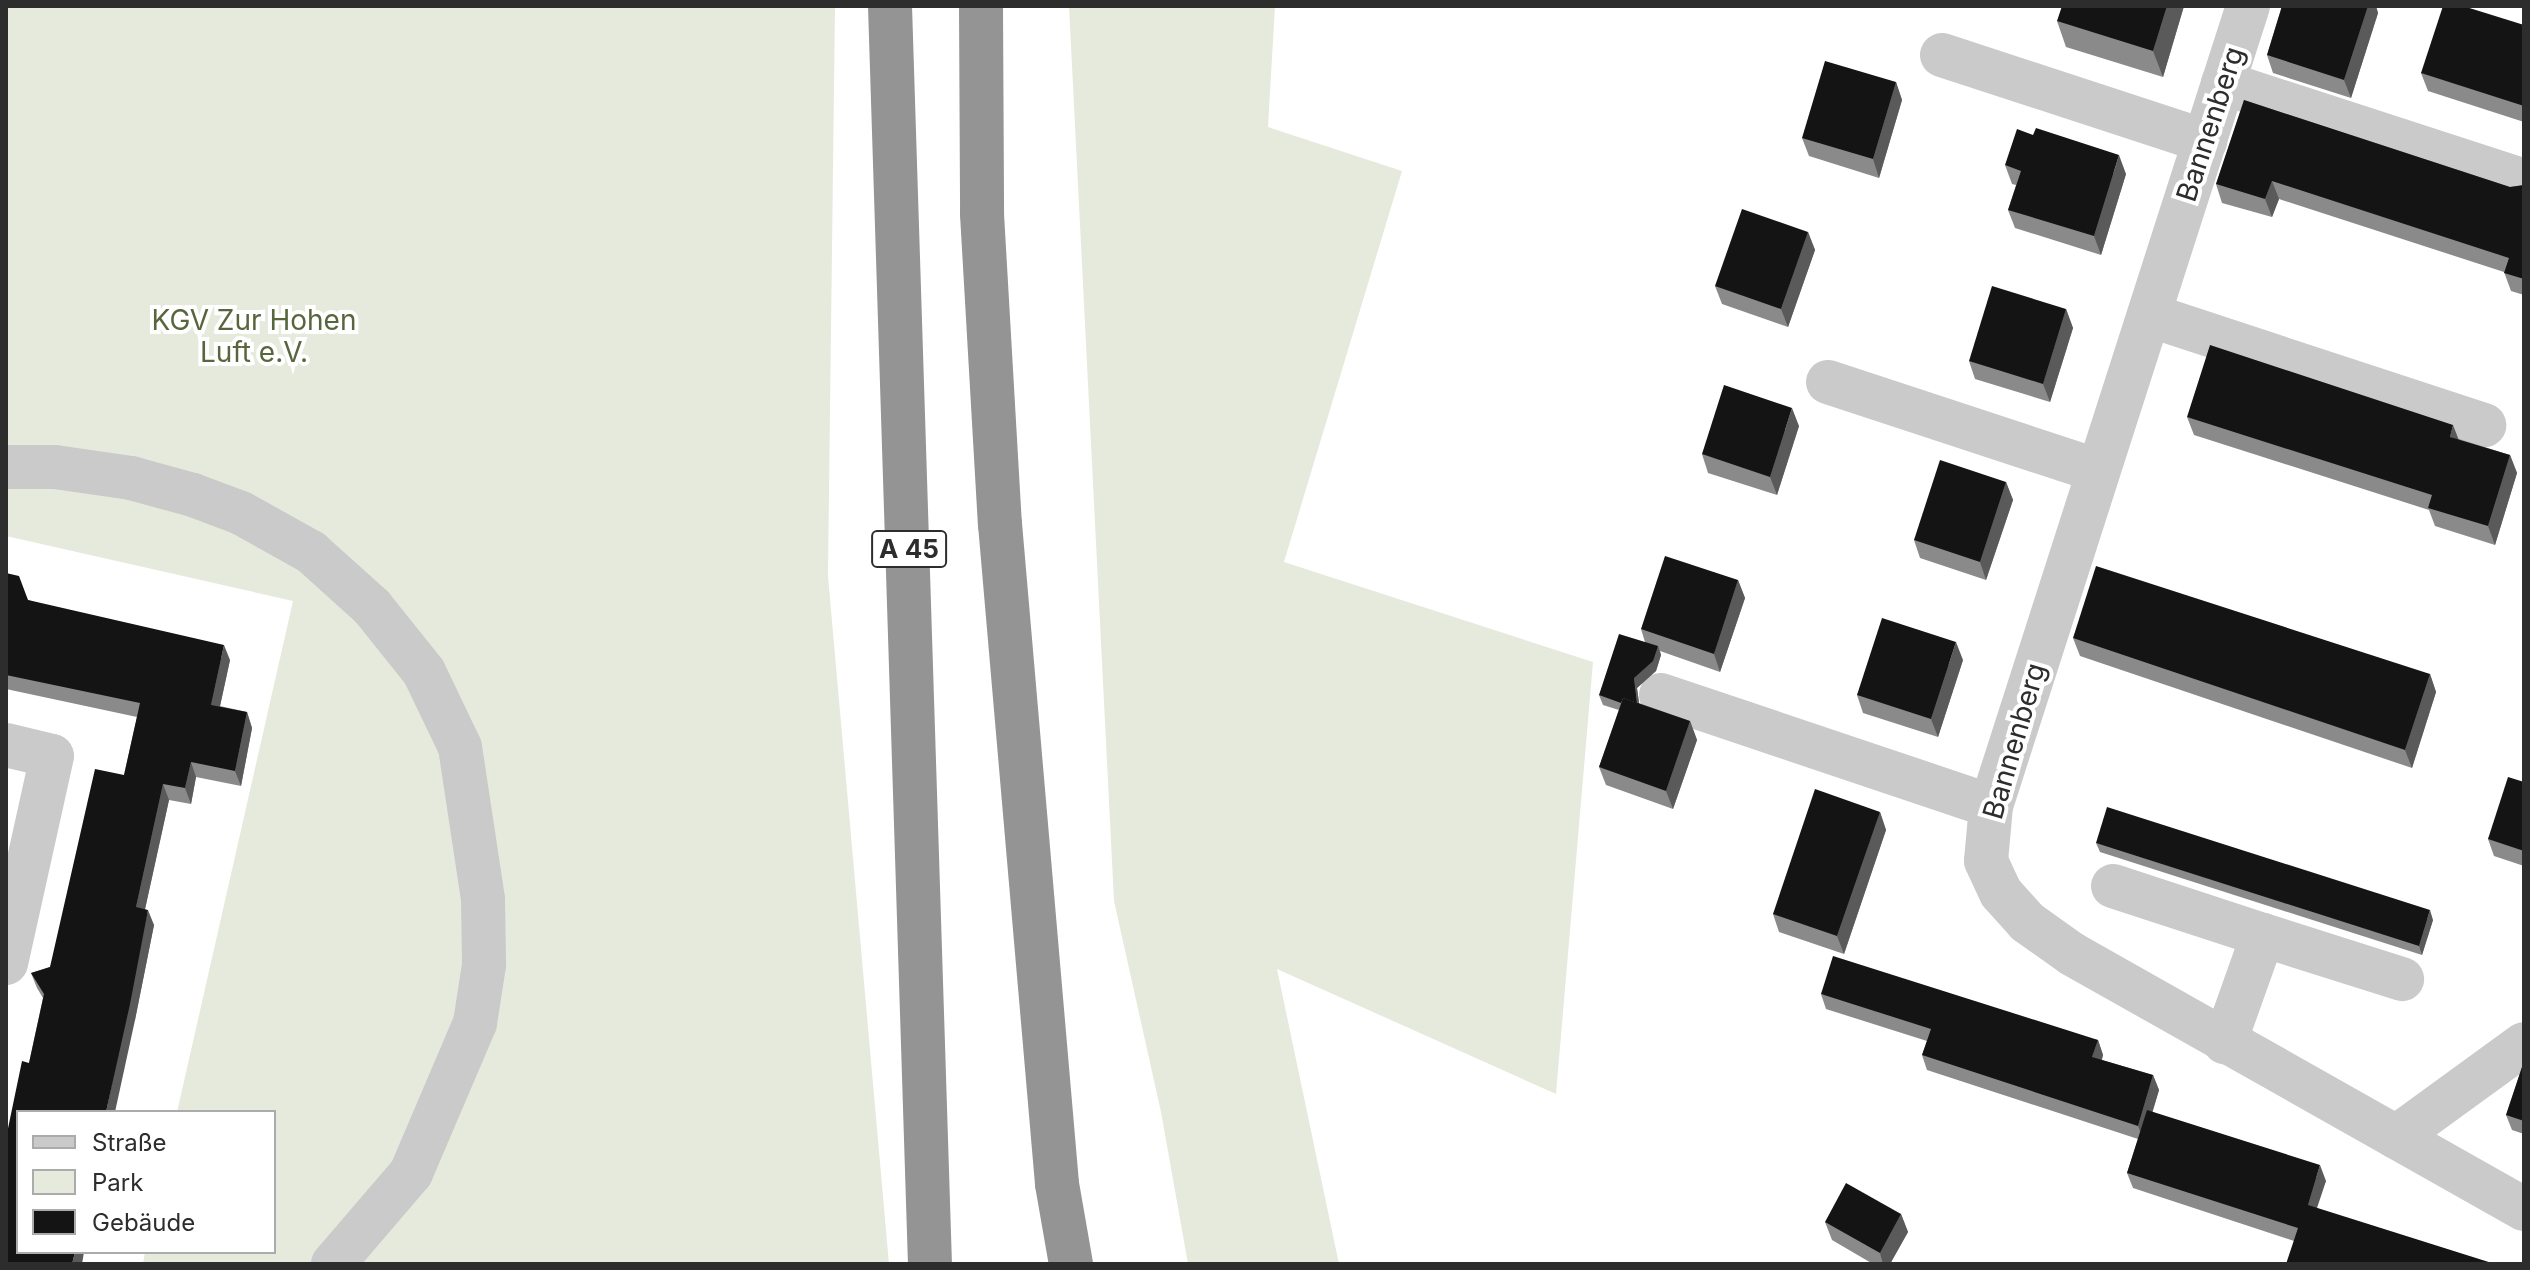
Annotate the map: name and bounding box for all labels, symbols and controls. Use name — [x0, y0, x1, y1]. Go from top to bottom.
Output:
street label: Bannenberg — [2169, 42, 2251, 206]
park label: KGV Zur Hohen Luft e.V. — [152, 303, 356, 369]
road number: A 45 — [871, 527, 947, 571]
street label: Bannenberg — [1976, 659, 2052, 823]
legend — [16, 1110, 276, 1254]
text: Straße — [92, 1128, 167, 1157]
text: Park — [92, 1168, 143, 1197]
text: Gebäude — [92, 1208, 195, 1237]

